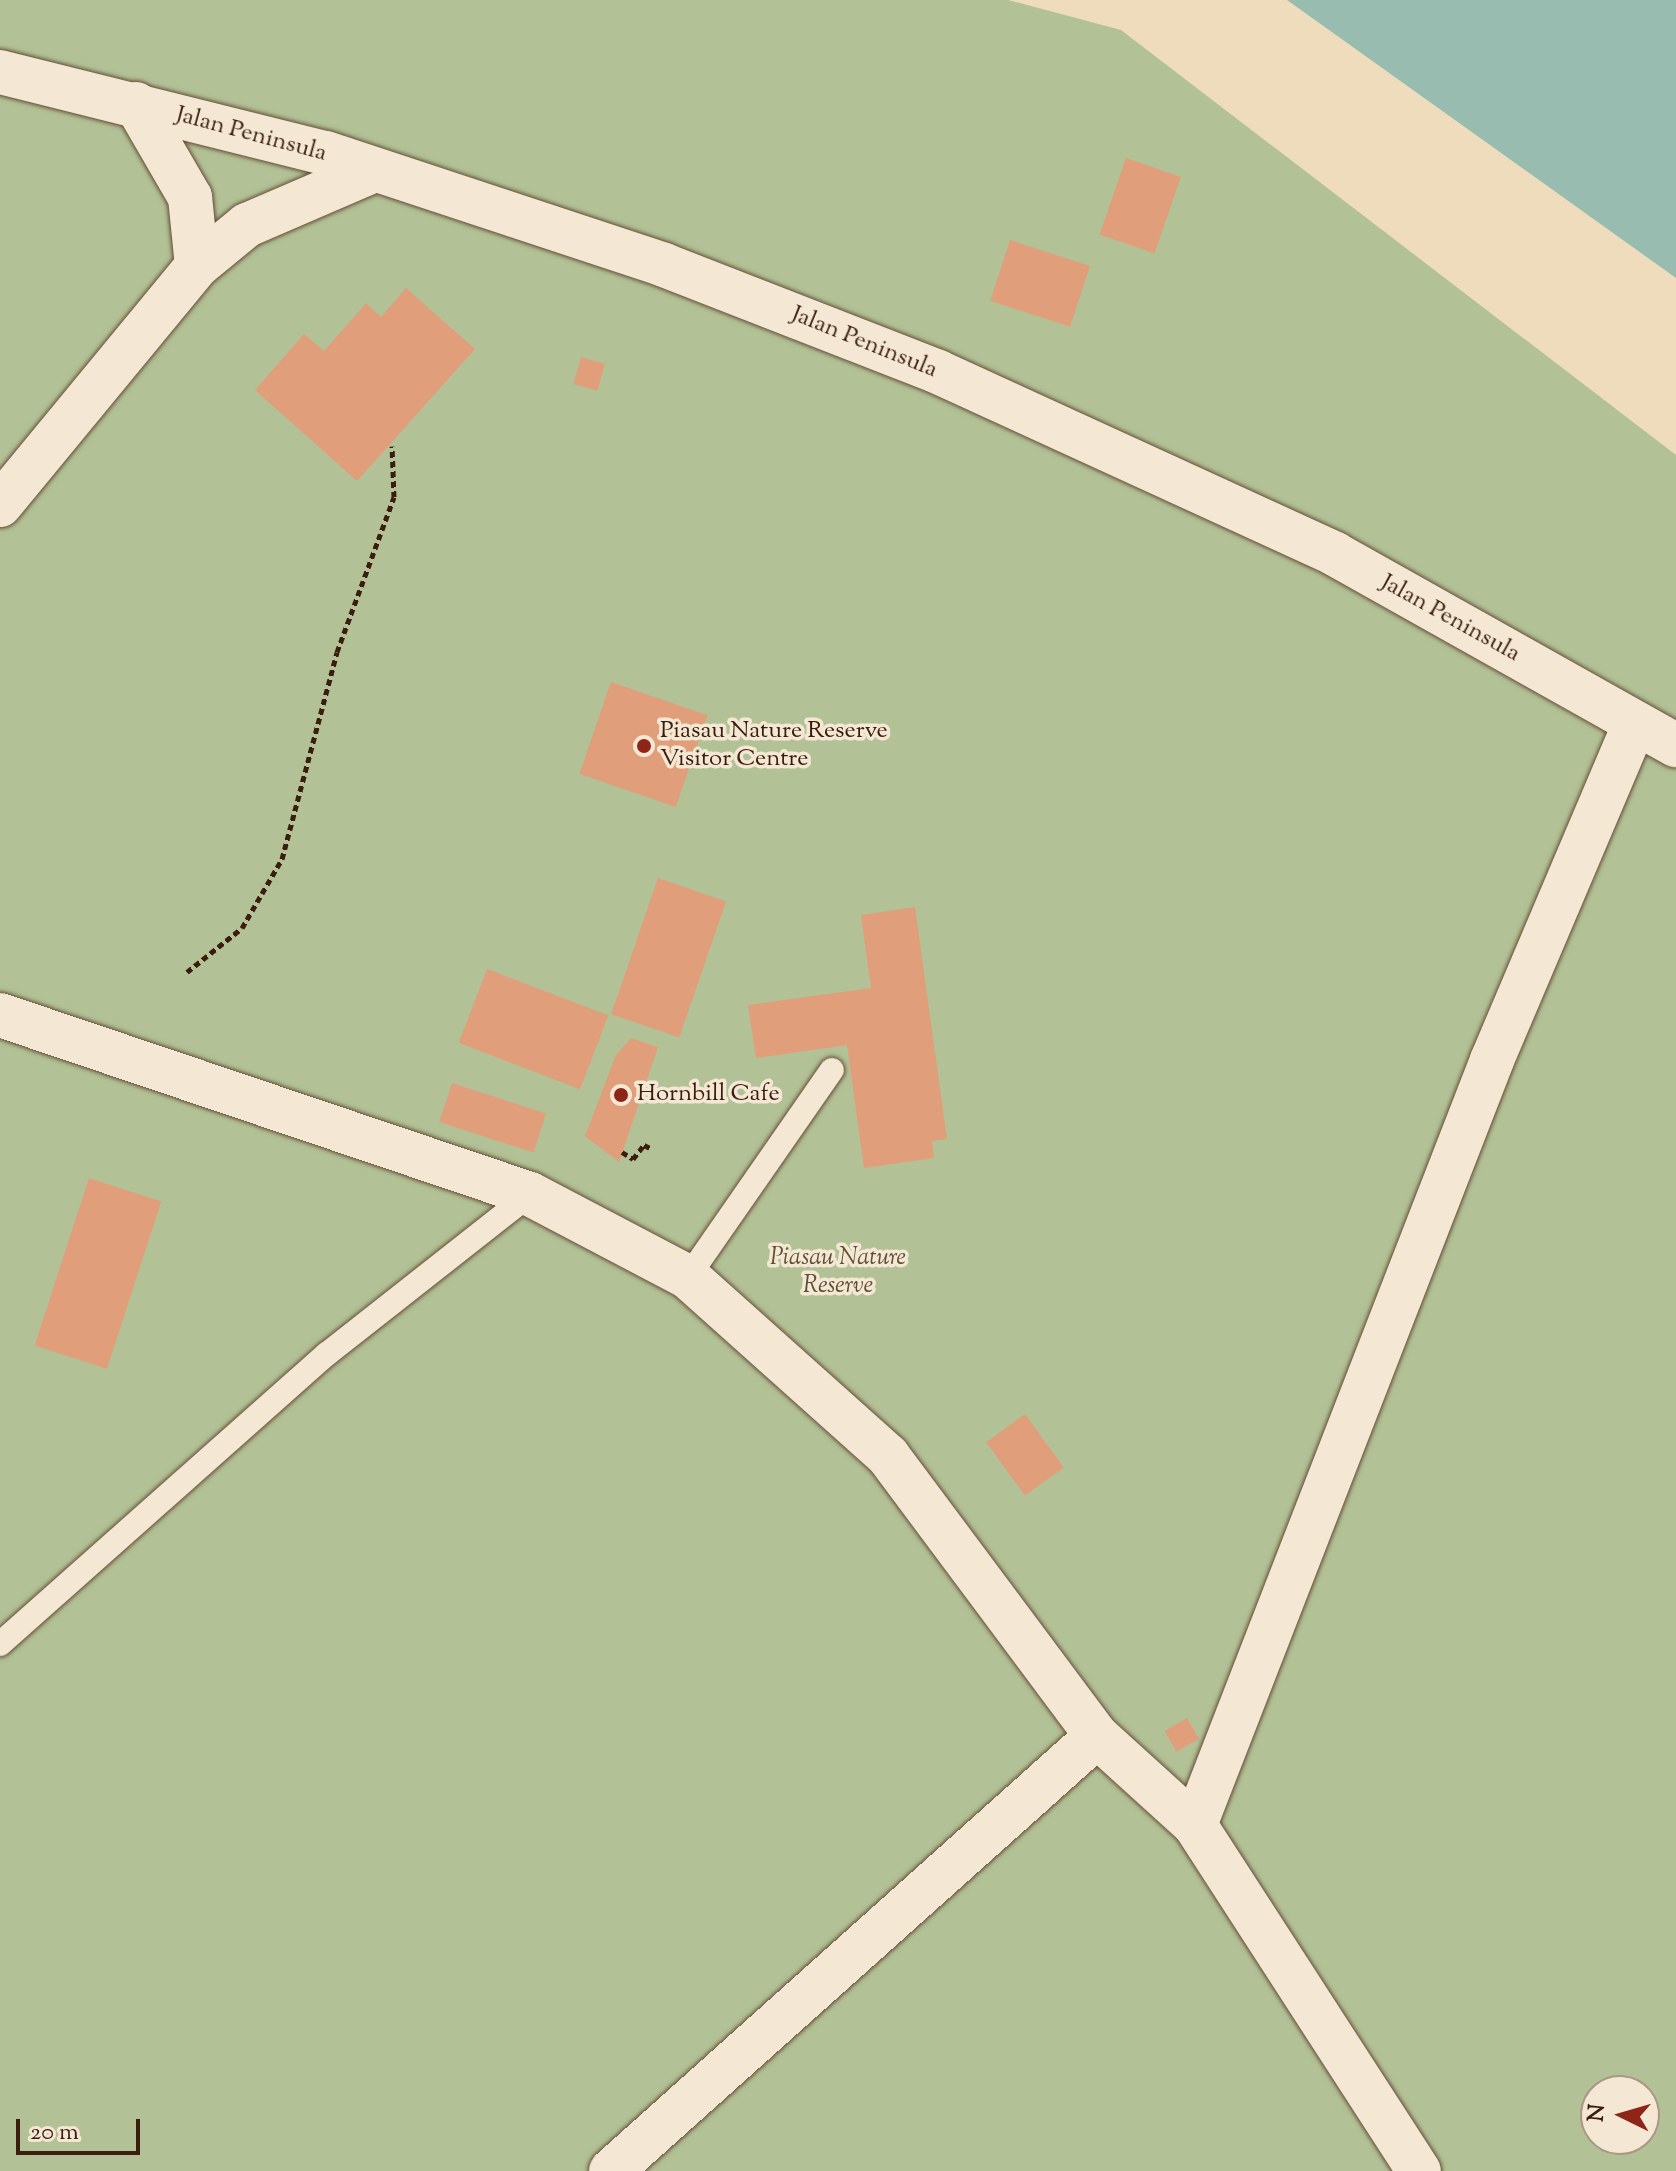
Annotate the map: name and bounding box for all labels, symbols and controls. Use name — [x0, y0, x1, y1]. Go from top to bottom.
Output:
street label: Jalan Peninsula — [172, 101, 330, 169]
street label: Jalan Peninsula — [787, 301, 941, 385]
street label: Jalan Peninsula — [1375, 569, 1525, 669]
place label: Piasau Nature Reserve Visitor Centre — [660, 718, 888, 774]
marker: Piasau Nature Reserve Visitor Centre — [635, 737, 653, 755]
place label: Hornbill Cafe — [637, 1081, 780, 1109]
marker: Hornbill Cafe — [612, 1086, 630, 1104]
park label: Piasau Nature Reserve — [770, 1245, 906, 1301]
north arrow — [1580, 2075, 1660, 2155]
scale bar — [20, 2103, 144, 2153]
text: N — [1581, 2103, 1615, 2123]
text: 20 m — [30, 2116, 79, 2150]

